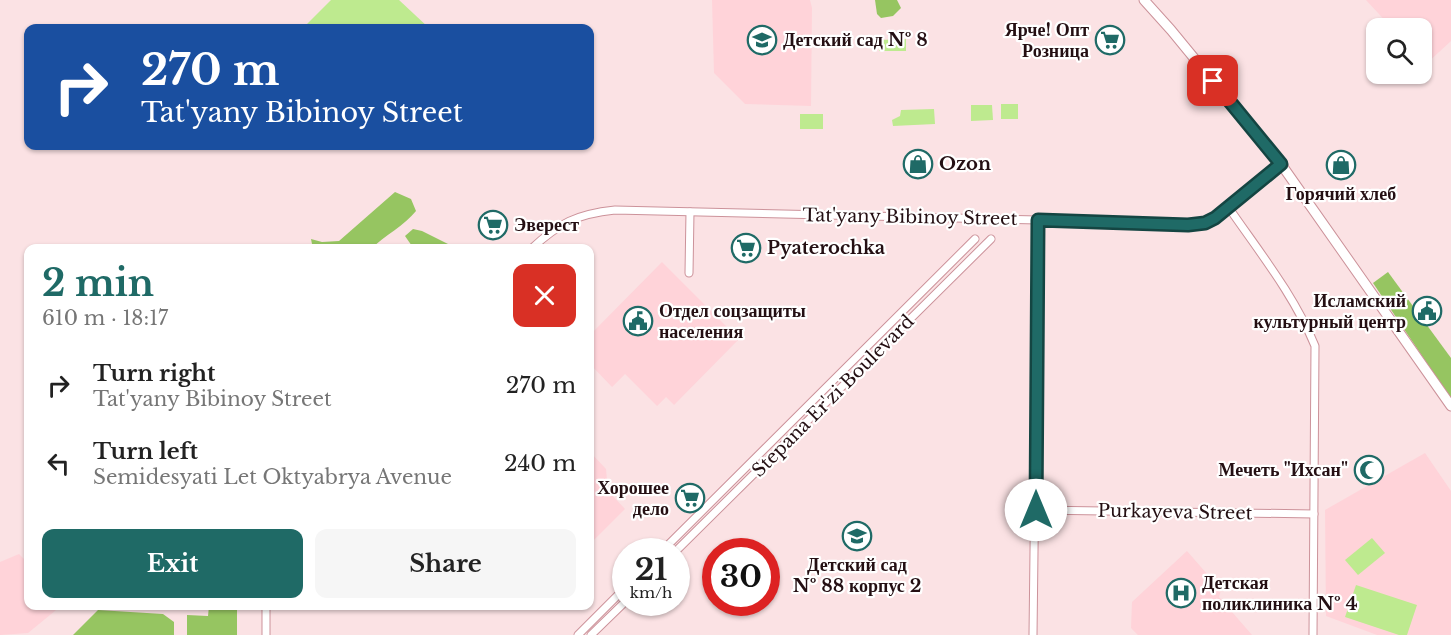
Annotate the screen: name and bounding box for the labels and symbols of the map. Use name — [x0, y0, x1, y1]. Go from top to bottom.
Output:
place label: Ярче! Опт Розница — [1005, 19, 1089, 62]
school or university icon: Детский сад № 8 — [746, 24, 778, 56]
supermarket icon: Ярче! Опт Розница — [1094, 24, 1126, 56]
place label: Детский сад № 8 — [783, 29, 928, 51]
pin — [1187, 55, 1238, 106]
shop icon: Ozon — [902, 148, 934, 180]
shop icon: Горячий хлеб — [1325, 149, 1357, 181]
place label: Ozon — [939, 153, 991, 175]
place label: Горячий хлеб — [1286, 183, 1396, 205]
street label: Tat'yany Bibinoy Street — [803, 204, 1018, 230]
supermarket icon: Эверест — [477, 209, 509, 241]
place label: Эверест — [514, 214, 579, 236]
supermarket icon: Pyaterochka — [730, 232, 762, 264]
place label: Pyaterochka — [767, 237, 886, 259]
place label: Исламский культурный центр — [1253, 290, 1406, 333]
public building icon: Исламский культурный центр — [1411, 295, 1443, 327]
place label: Отдел соцзащиты населения — [659, 300, 806, 343]
public building icon: Отдел соцзащиты населения — [622, 305, 654, 337]
street label: Stepana Er'zi Boulevard — [747, 310, 919, 482]
mosque icon: Мечеть "Ихсан" — [1353, 454, 1385, 486]
place label: Мечеть "Ихсан" — [1219, 459, 1348, 481]
place label: Хорошее дело — [597, 477, 669, 520]
position arrow — [1004, 478, 1068, 542]
supermarket icon: Хорошее дело — [674, 482, 706, 514]
street label: Purkayeva Street — [1097, 500, 1253, 524]
school or university icon: Детский сад № 88 корпус 2 — [841, 520, 873, 552]
speed limit sign: 30 — [702, 538, 780, 616]
place label: Детский сад № 88 корпус 2 — [793, 554, 921, 597]
place label: Детская поликлиника № 4 — [1202, 572, 1358, 615]
hospital icon: Детская поликлиника № 4 — [1165, 577, 1197, 609]

